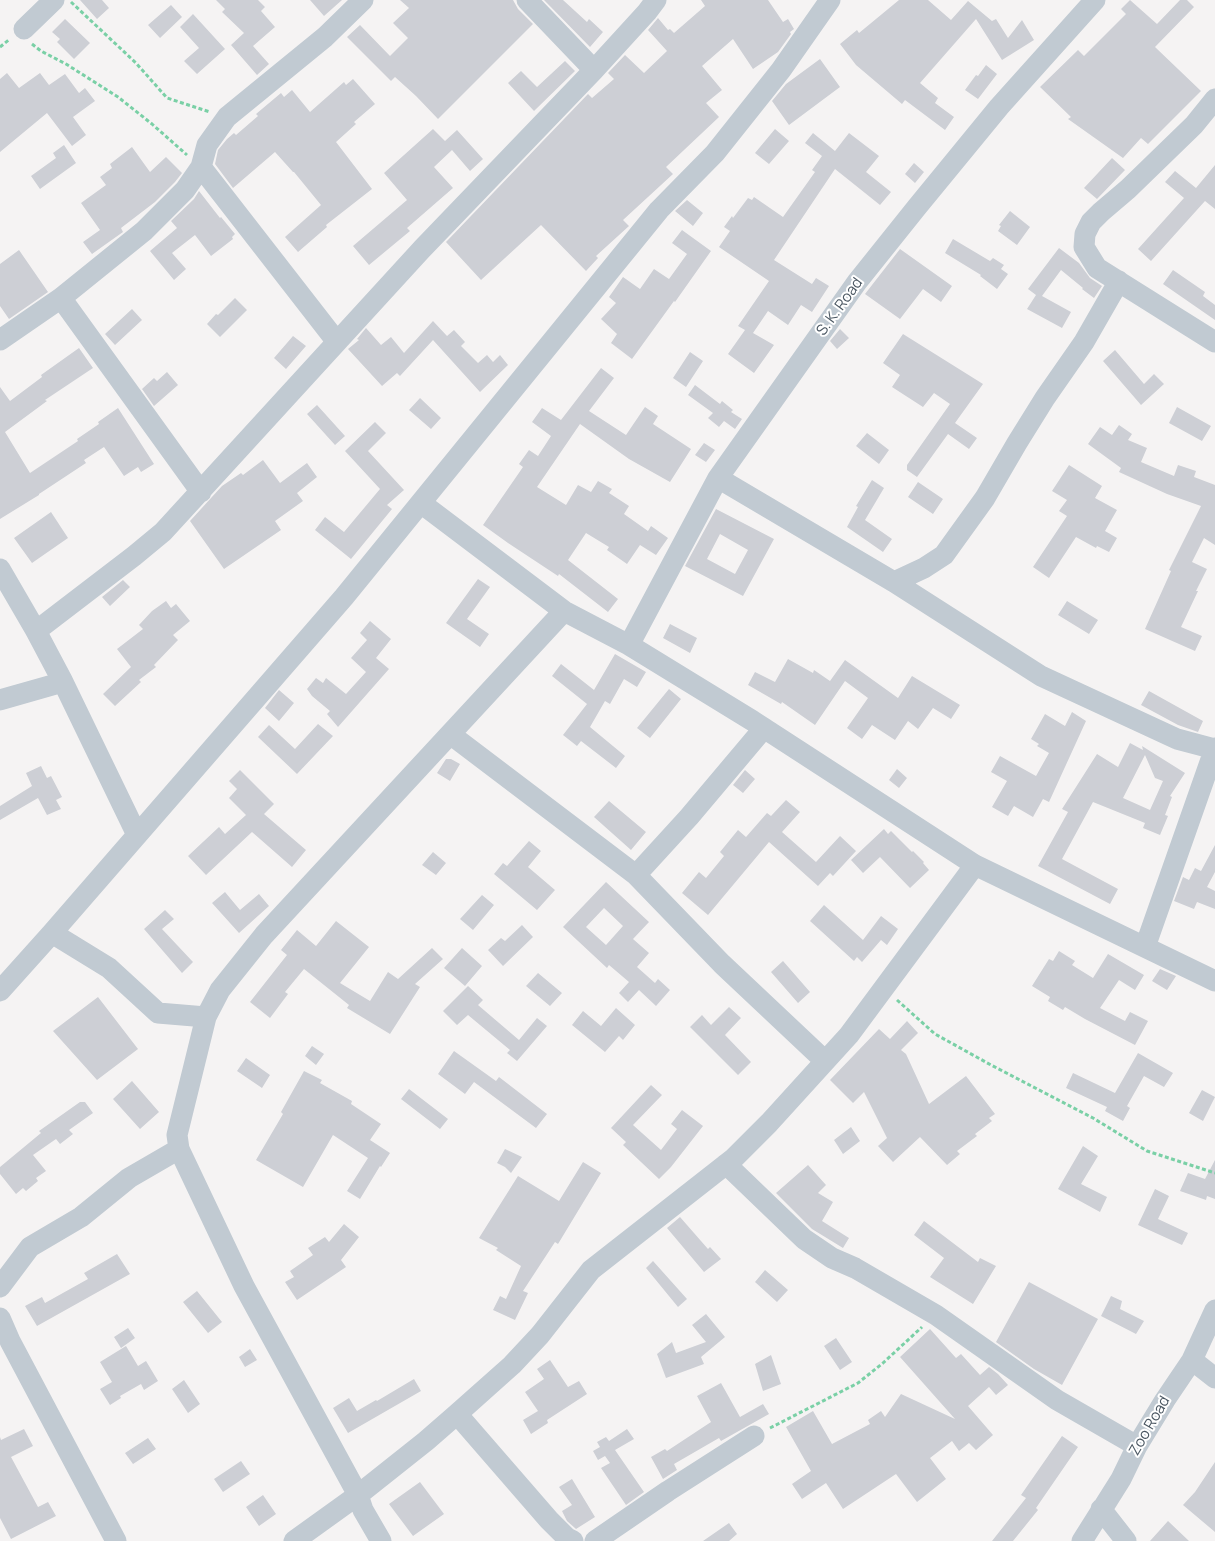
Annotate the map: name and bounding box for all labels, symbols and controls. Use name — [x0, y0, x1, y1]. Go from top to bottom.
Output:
street label: S. K. Road — [813, 275, 867, 339]
street label: Zoo Road — [1126, 1393, 1174, 1459]

